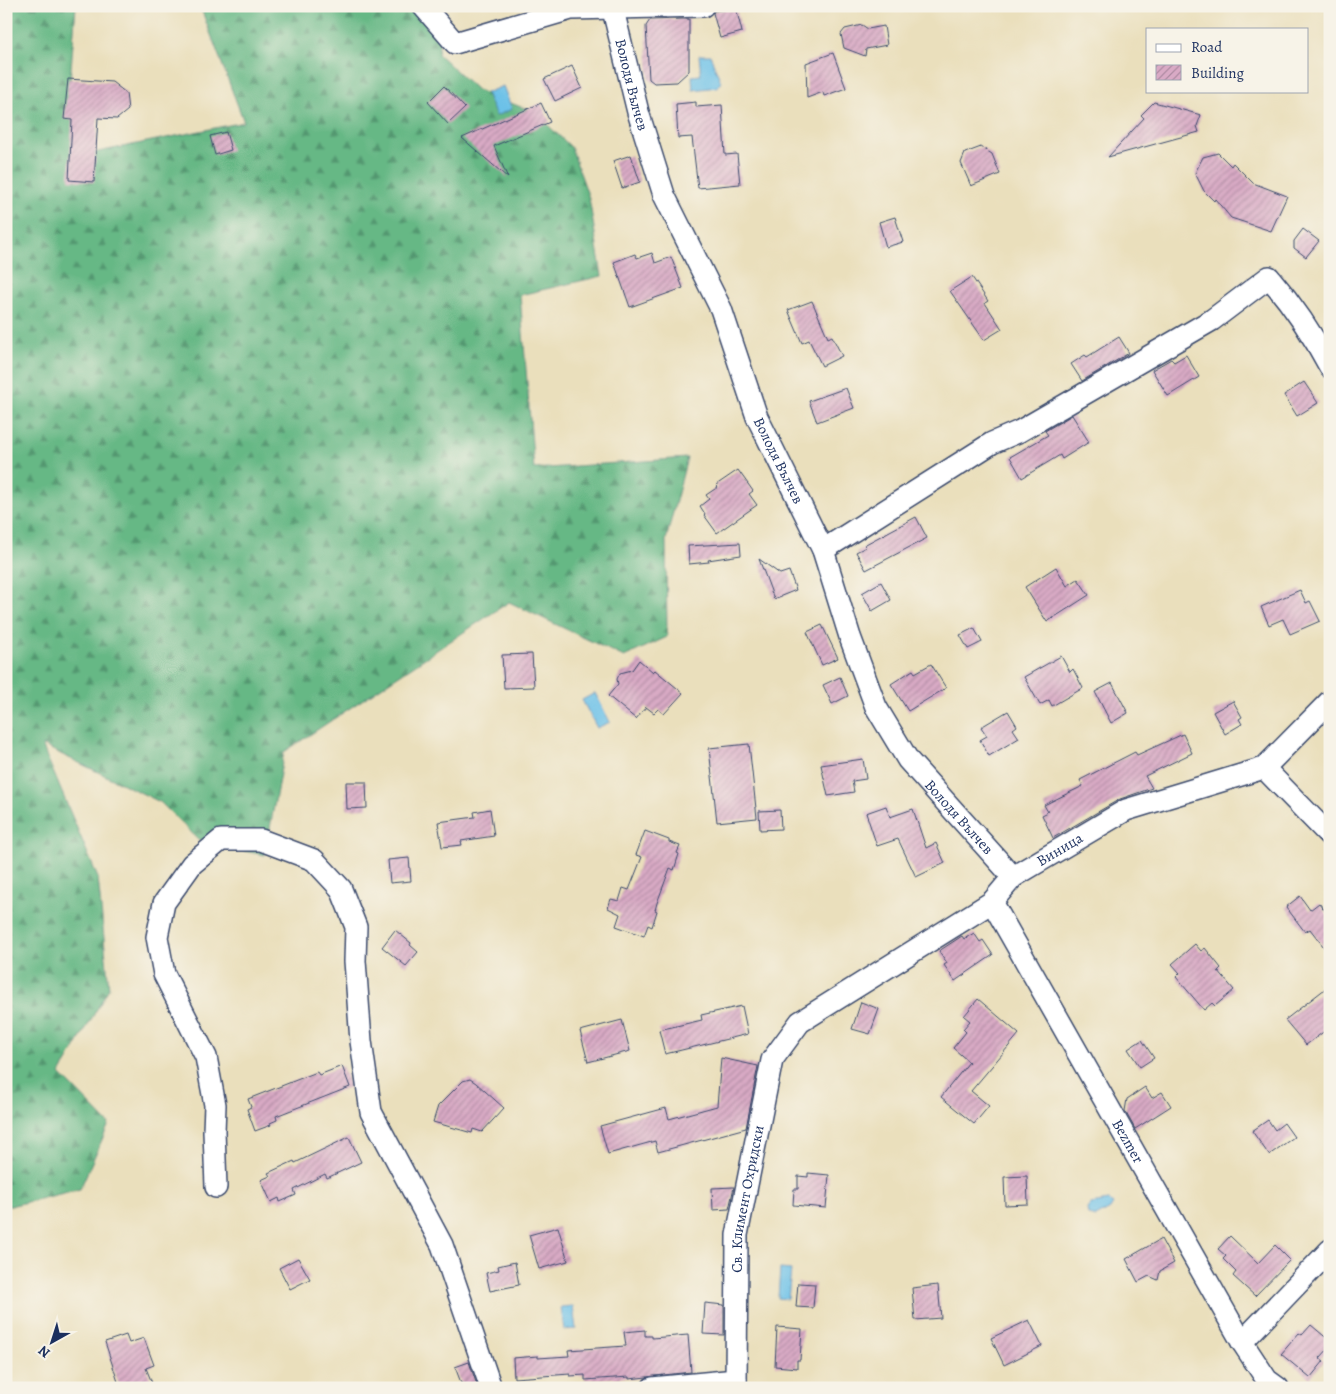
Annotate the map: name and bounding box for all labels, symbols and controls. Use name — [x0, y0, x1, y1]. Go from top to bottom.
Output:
legend — [1146, 28, 1308, 92]
street label: Володя Вълчев — [610, 37, 653, 133]
text: Road — [1191, 37, 1223, 57]
text: Building — [1191, 63, 1244, 83]
street label: Володя Вълчев — [749, 414, 808, 507]
street label: Володя Вълчев — [920, 775, 998, 859]
street label: Виница — [1033, 828, 1087, 871]
street label: Bezmer — [1107, 1116, 1148, 1167]
street label: Св. Климент Охридски — [727, 1123, 769, 1273]
north arrow — [28, 1316, 78, 1366]
text: N — [34, 1341, 54, 1362]

